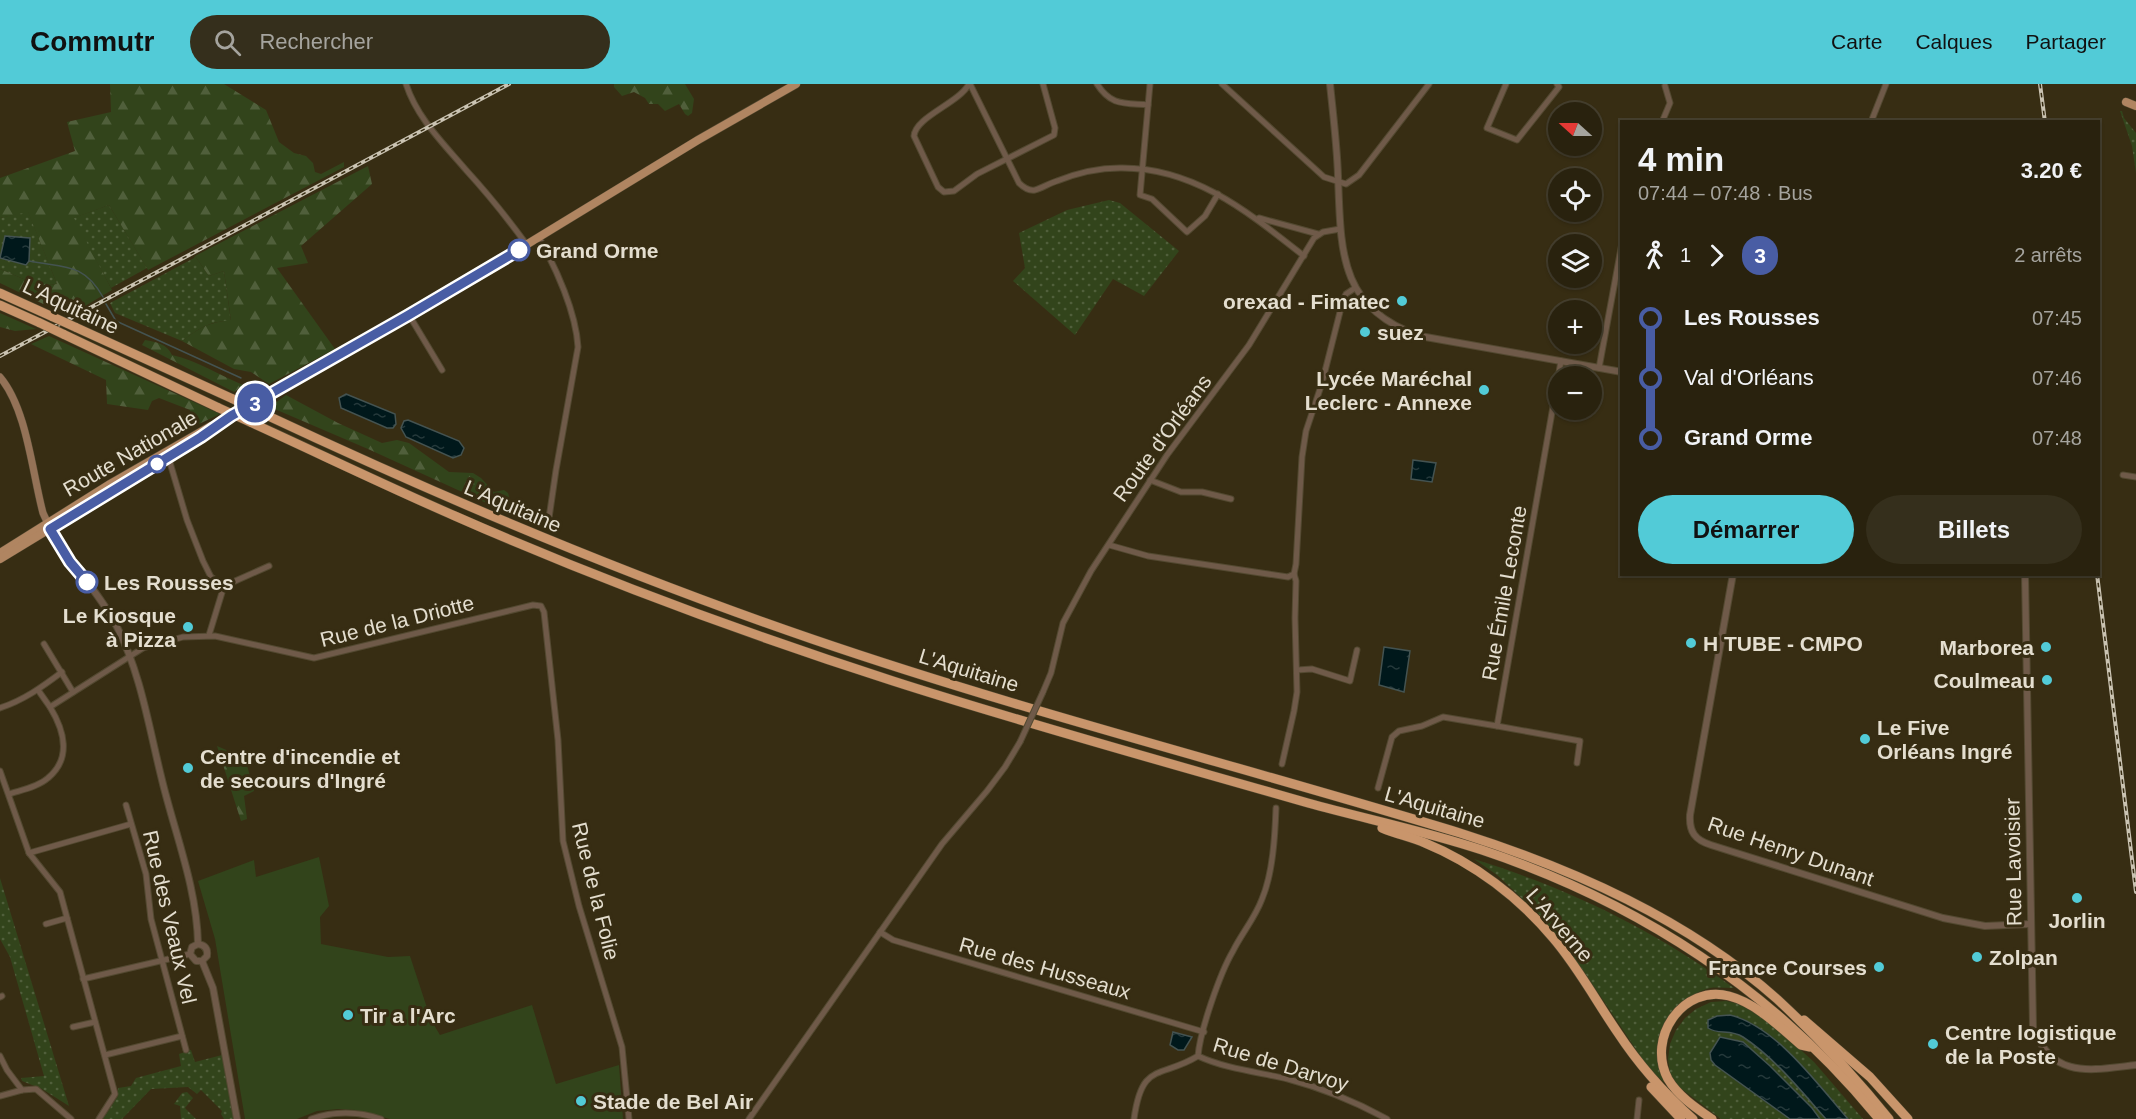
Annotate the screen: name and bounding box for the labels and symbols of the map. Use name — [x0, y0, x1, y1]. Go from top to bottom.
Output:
north arrow — [1548, 102, 1602, 156]
marker: Grand Orme — [508, 239, 530, 261]
place label: Grand Orme — [536, 239, 659, 262]
street label: L'Aquitaine — [19, 274, 123, 338]
place label: orexad - Fimatec — [1223, 290, 1390, 313]
marker: orexad - Fimatec — [1395, 294, 1409, 308]
place label: suez — [1377, 321, 1424, 344]
marker: suez — [1358, 325, 1372, 339]
place label: Lycée Maréchal Leclerc - Annexe — [1305, 367, 1472, 414]
street label: Route d'Orléans — [1108, 370, 1216, 506]
marker: Lycée Maréchal Leclerc - Annexe — [1477, 383, 1491, 397]
line badge: 3 — [236, 384, 274, 422]
street label: Route Nationale — [59, 405, 201, 501]
unlabelled marker — [148, 455, 166, 473]
street label: L'Aquitaine — [461, 475, 565, 537]
street label: Rue Émile Leconte — [1477, 504, 1531, 682]
marker: Les Rousses — [76, 571, 98, 593]
place label: Les Rousses — [104, 571, 234, 594]
street label: Rue de la Driotte — [318, 591, 476, 651]
place label: Le Kiosque à Pizza — [63, 604, 176, 651]
marker: Le Kiosque à Pizza — [181, 620, 195, 634]
place label: H TUBE - CMPO — [1703, 632, 1863, 655]
marker: H TUBE - CMPO — [1684, 636, 1698, 650]
place label: Marborea — [1939, 636, 2034, 659]
marker: Marborea — [2039, 640, 2053, 654]
street label: L'Aquitaine — [916, 644, 1022, 696]
place label: Coulmeau — [1933, 669, 2035, 692]
marker: Coulmeau — [2040, 673, 2054, 687]
place label: Le Five Orléans Ingré — [1877, 716, 2012, 763]
marker: Le Five Orléans Ingré — [1858, 732, 1872, 746]
place label: Centre d'incendie et de secours d'Ingré — [200, 745, 400, 792]
marker: Centre d'incendie et de secours d'Ingré — [181, 761, 195, 775]
street label: L'Aquitaine — [1382, 782, 1488, 832]
street label: Rue Lavoisier — [2000, 798, 2026, 926]
street label: Rue Henry Dunant — [1705, 812, 1877, 890]
street label: Rue de la Folie — [568, 820, 624, 962]
street label: Rue des Veaux Vel — [139, 828, 201, 1006]
street label: L'Arverne — [1522, 884, 1598, 966]
marker: Jorlin — [2070, 891, 2084, 905]
place label: Jorlin — [2048, 909, 2106, 932]
street label: Rue des Husseaux — [957, 932, 1134, 1004]
place label: Zolpan — [1989, 946, 2058, 969]
marker: Zolpan — [1970, 950, 1984, 964]
place label: France Courses — [1708, 956, 1867, 979]
marker: France Courses — [1872, 960, 1886, 974]
place label: Tir a l'Arc — [360, 1004, 456, 1027]
marker: Tir a l'Arc — [341, 1008, 355, 1022]
place label: Centre logistique de la Poste — [1945, 1021, 2117, 1068]
street label: Rue de Darvoy — [1211, 1033, 1352, 1096]
marker: Centre logistique de la Poste — [1926, 1037, 1940, 1051]
place label: Stade de Bel Air — [593, 1090, 753, 1113]
marker: Stade de Bel Air — [574, 1094, 588, 1108]

